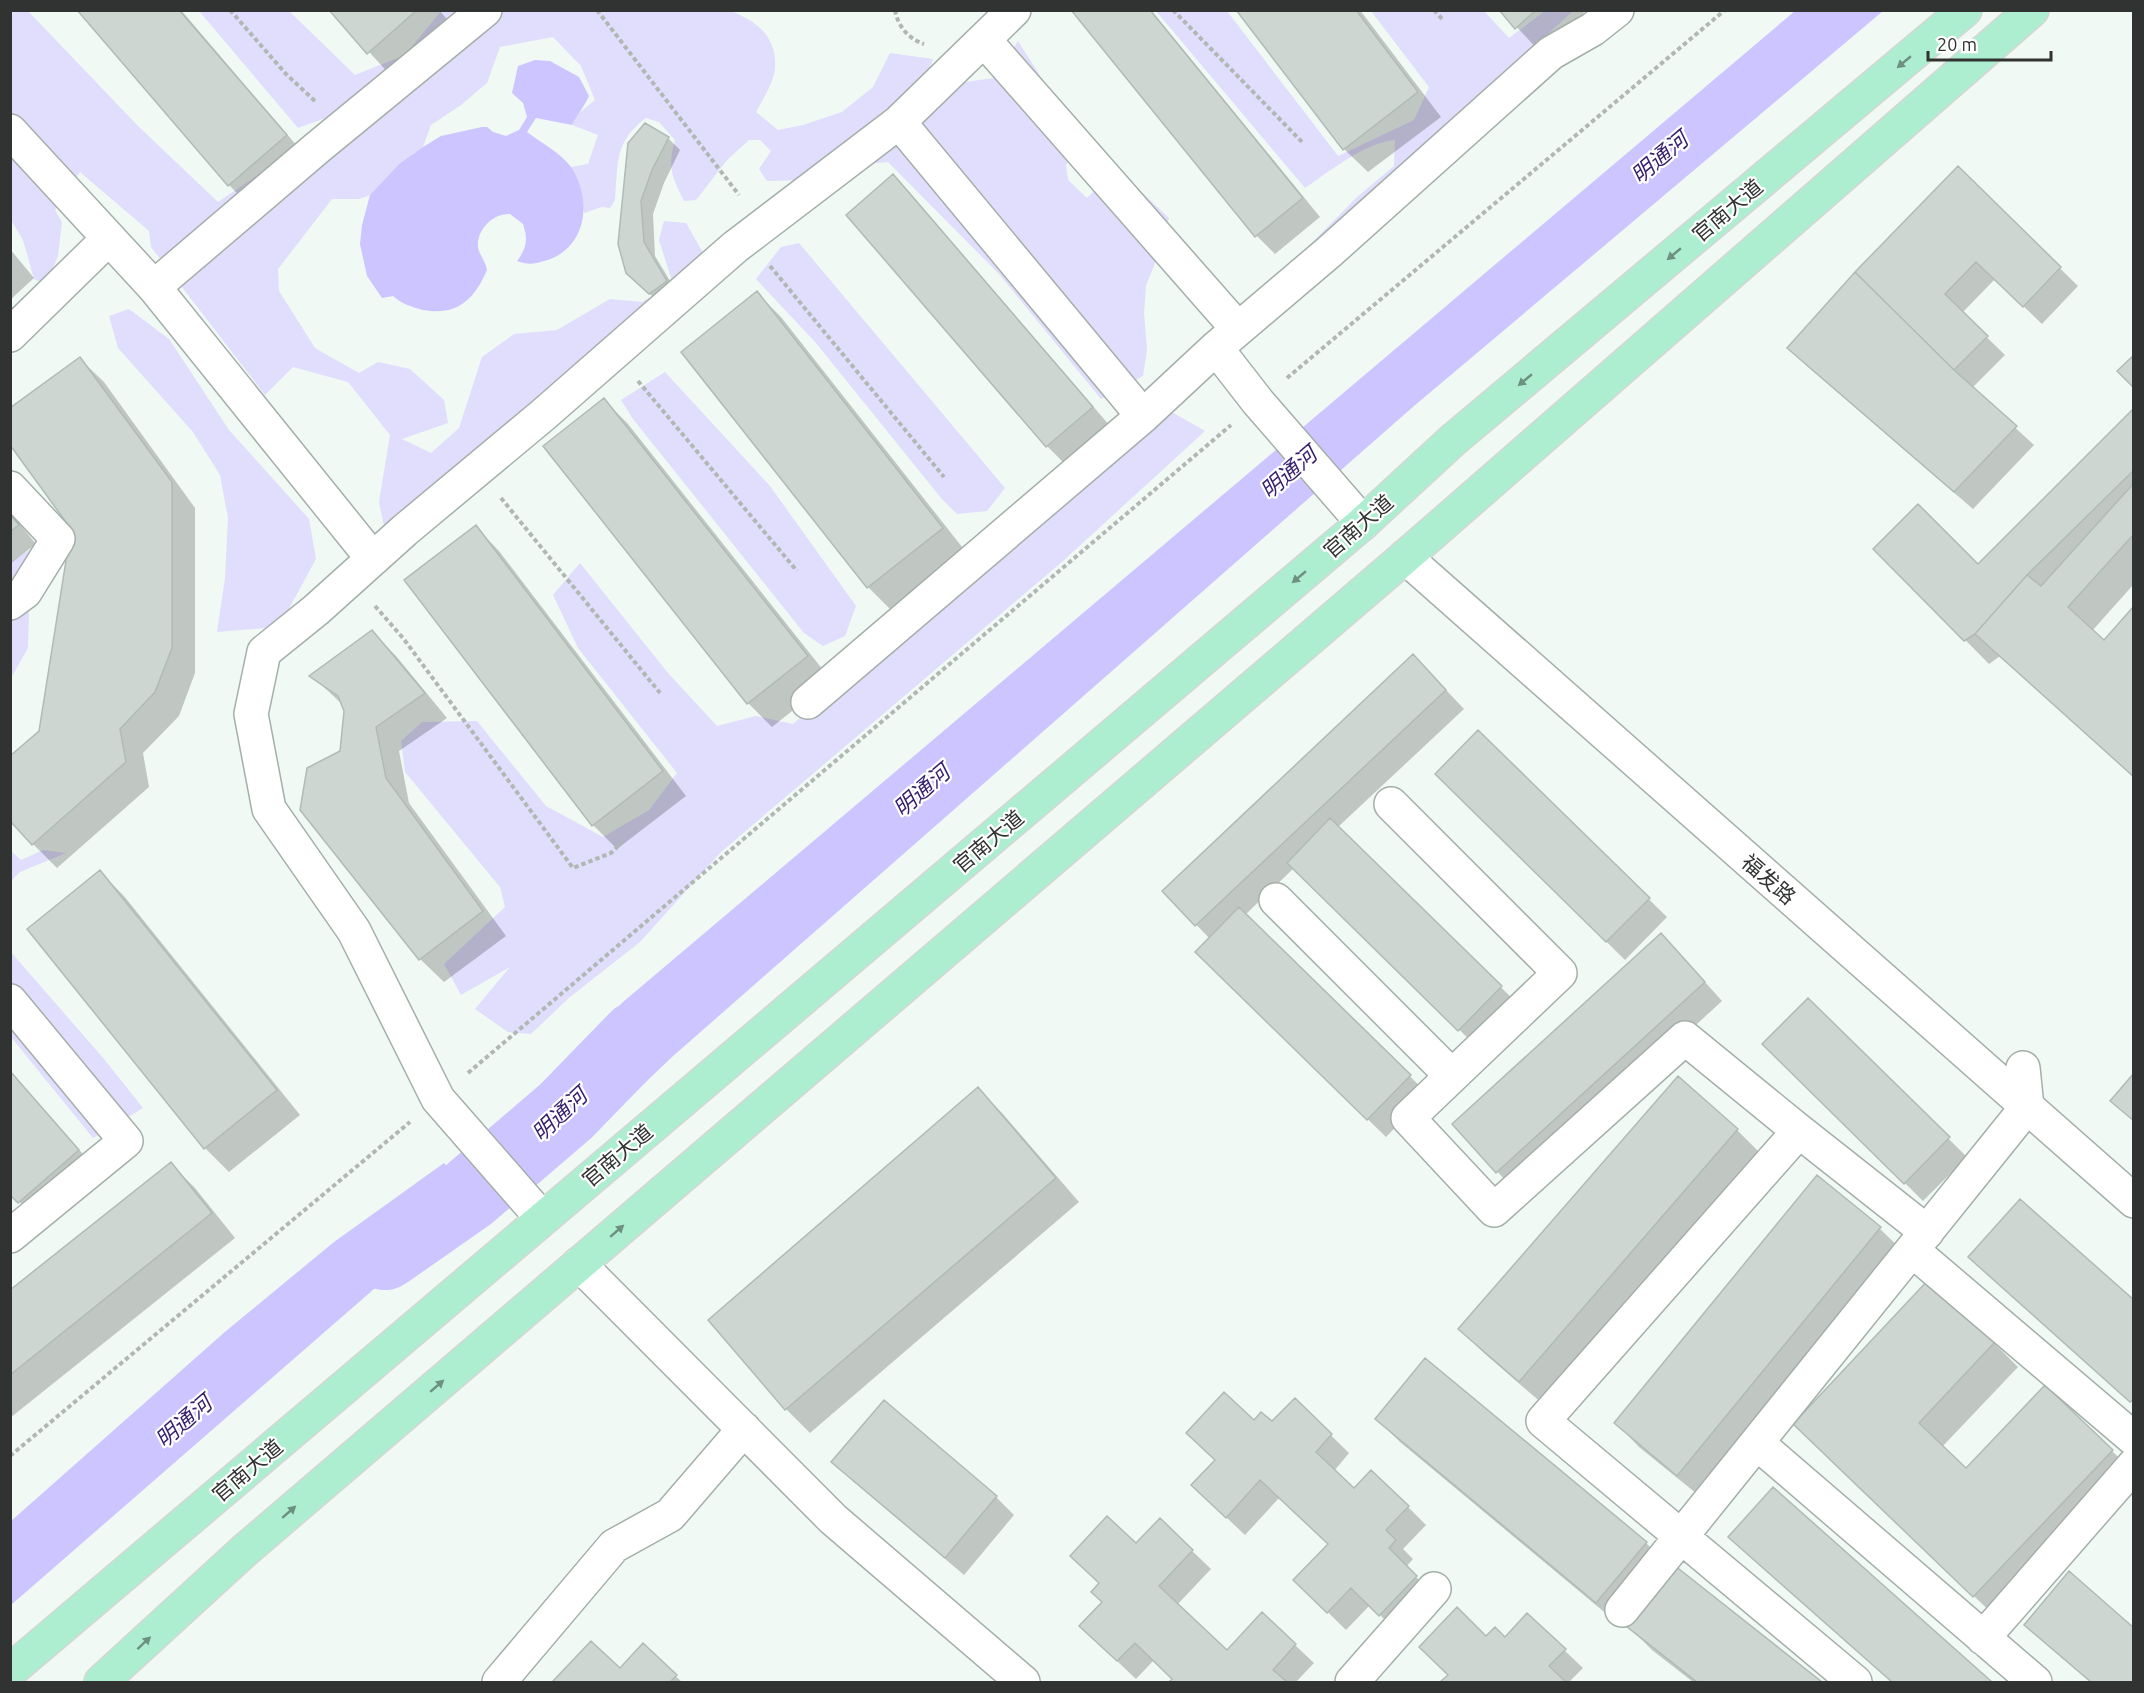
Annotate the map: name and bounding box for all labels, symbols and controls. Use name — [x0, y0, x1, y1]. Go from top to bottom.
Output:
scale bar — [1928, 24, 2051, 62]
text: 20 m — [1937, 34, 1977, 54]
one-way arrow — [1896, 55, 1912, 68]
water label: 明通河 — [1626, 124, 1695, 188]
street label: 官南大道 — [1687, 174, 1767, 246]
one-way arrow — [1666, 248, 1682, 261]
one-way arrow — [1517, 373, 1532, 386]
water label: 明通河 — [1255, 438, 1324, 503]
street label: 官南大道 — [1318, 489, 1398, 563]
one-way arrow — [1292, 570, 1307, 583]
water label: 明通河 — [888, 756, 957, 821]
street label: 官南大道 — [948, 805, 1028, 877]
street label: 福发路 — [1737, 849, 1801, 909]
water label: 明通河 — [526, 1080, 595, 1146]
street label: 官南大道 — [577, 1119, 657, 1191]
one-way arrow — [609, 1225, 625, 1238]
one-way arrow — [429, 1379, 445, 1392]
water label: 明通河 — [150, 1387, 219, 1452]
street label: 官南大道 — [207, 1434, 287, 1506]
one-way arrow — [281, 1506, 297, 1519]
one-way arrow — [137, 1636, 152, 1650]

